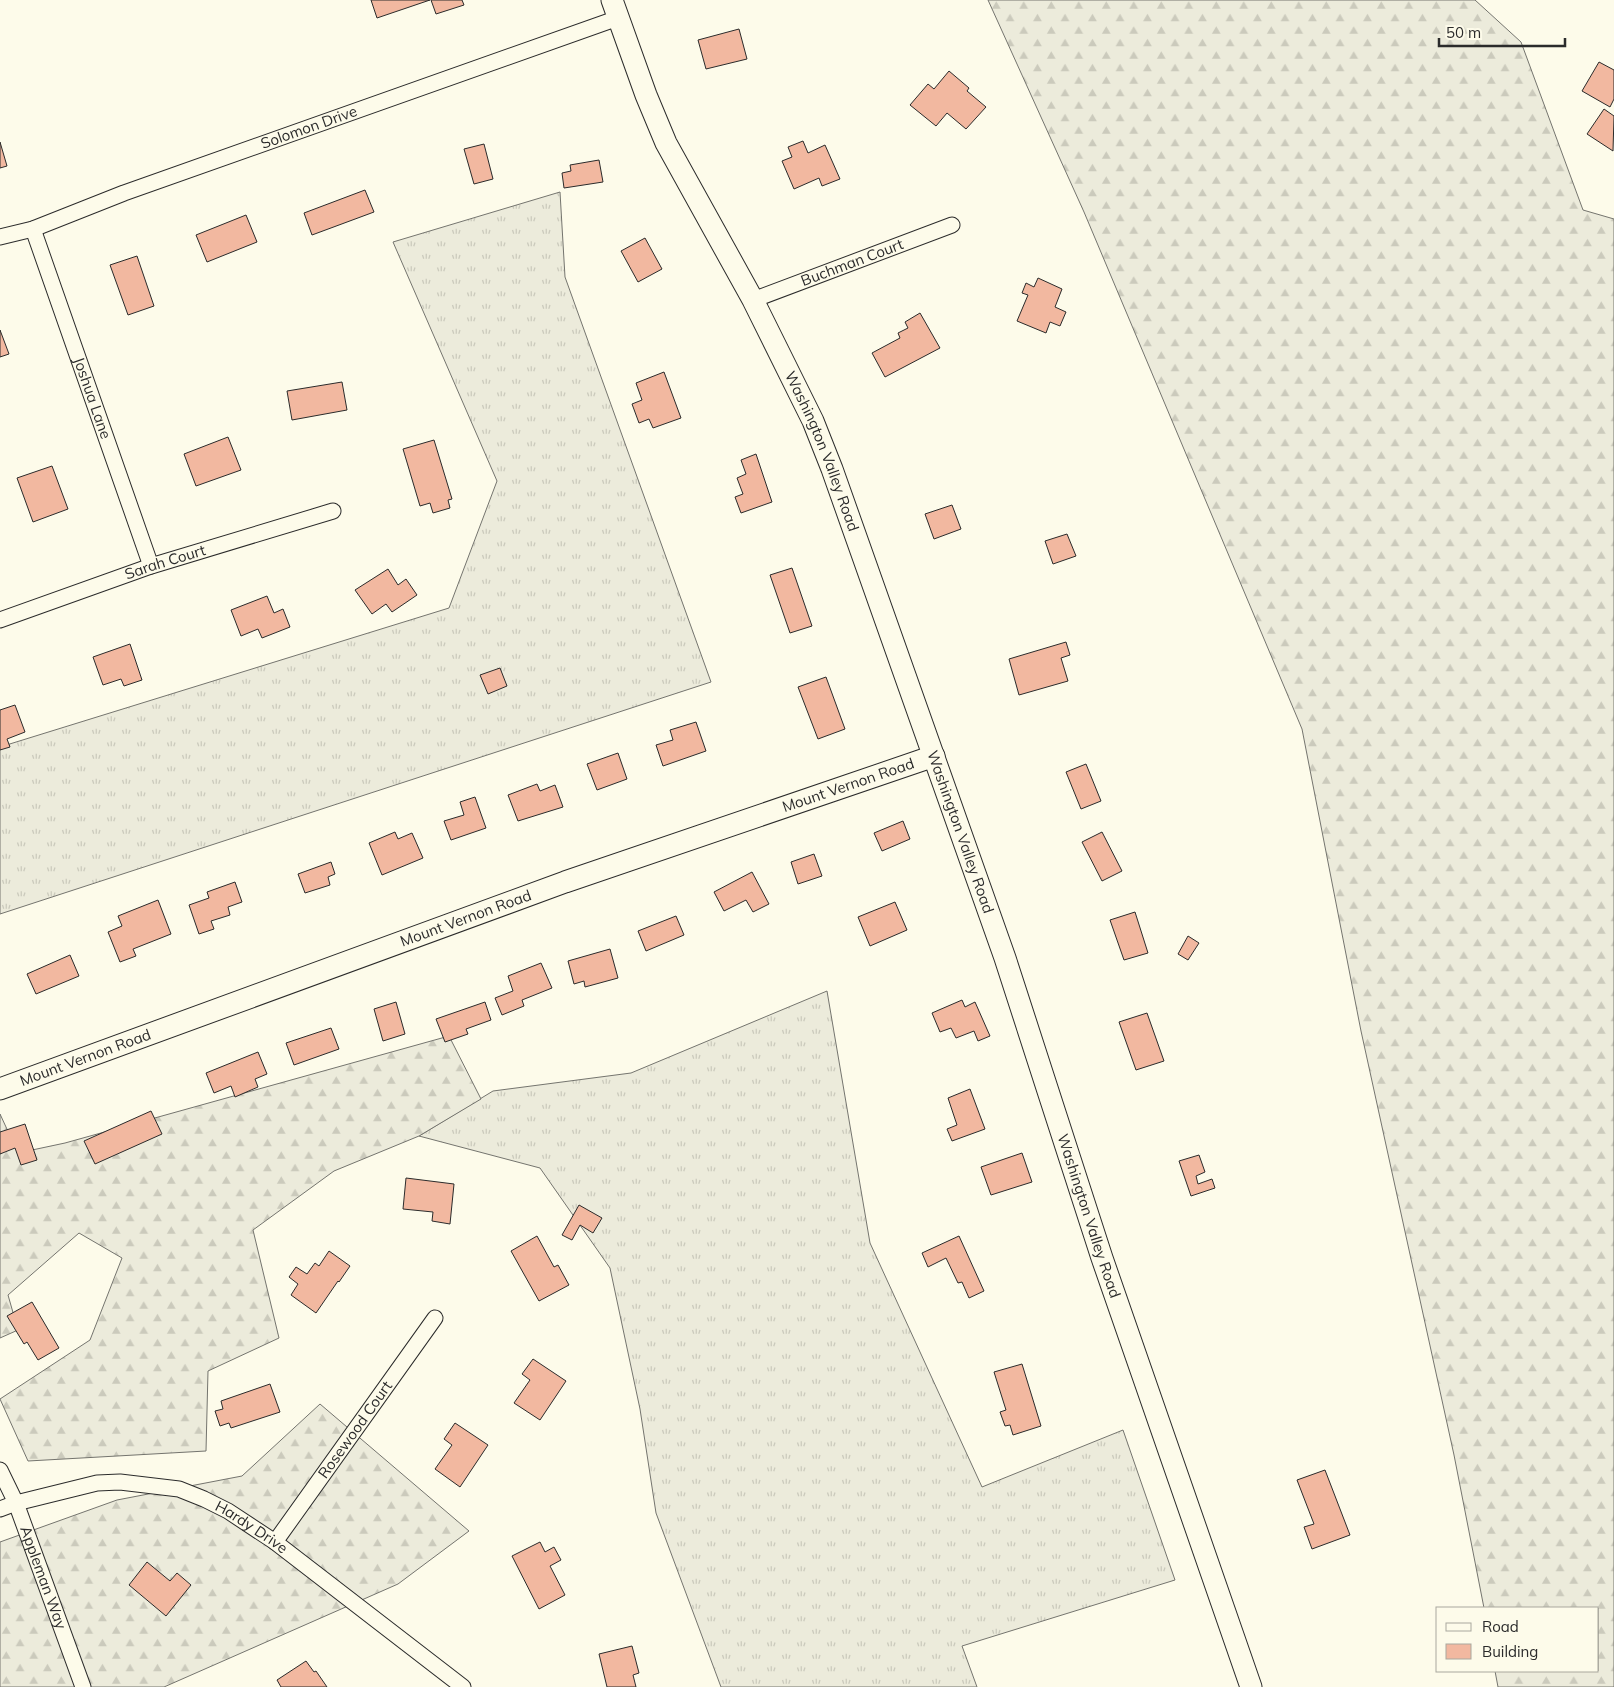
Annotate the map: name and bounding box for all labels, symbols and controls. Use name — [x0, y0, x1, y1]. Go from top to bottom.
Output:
scale bar — [1439, 15, 1565, 47]
text: 50 m — [1446, 23, 1481, 42]
street label: Solomon Drive — [258, 101, 359, 153]
street label: Buchman Court — [798, 234, 906, 290]
street label: Joshua Lane — [70, 354, 116, 441]
street label: Washington Valley Road — [781, 368, 863, 534]
street label: Sarah Court — [122, 540, 208, 584]
street label: Washington Valley Road — [923, 748, 998, 916]
street label: Mount Vernon Road — [780, 753, 917, 816]
street label: Mount Vernon Road — [397, 885, 534, 951]
street label: Mount Vernon Road — [17, 1025, 153, 1090]
street label: Washington Valley Road — [1053, 1131, 1125, 1300]
street label: Rosewood Court — [314, 1377, 396, 1482]
street label: Hardy Drive — [212, 1496, 292, 1557]
street label: Appleman Way — [16, 1523, 71, 1632]
legend — [1436, 1607, 1599, 1672]
text: Road — [1482, 1617, 1519, 1636]
text: Building — [1482, 1642, 1538, 1661]

